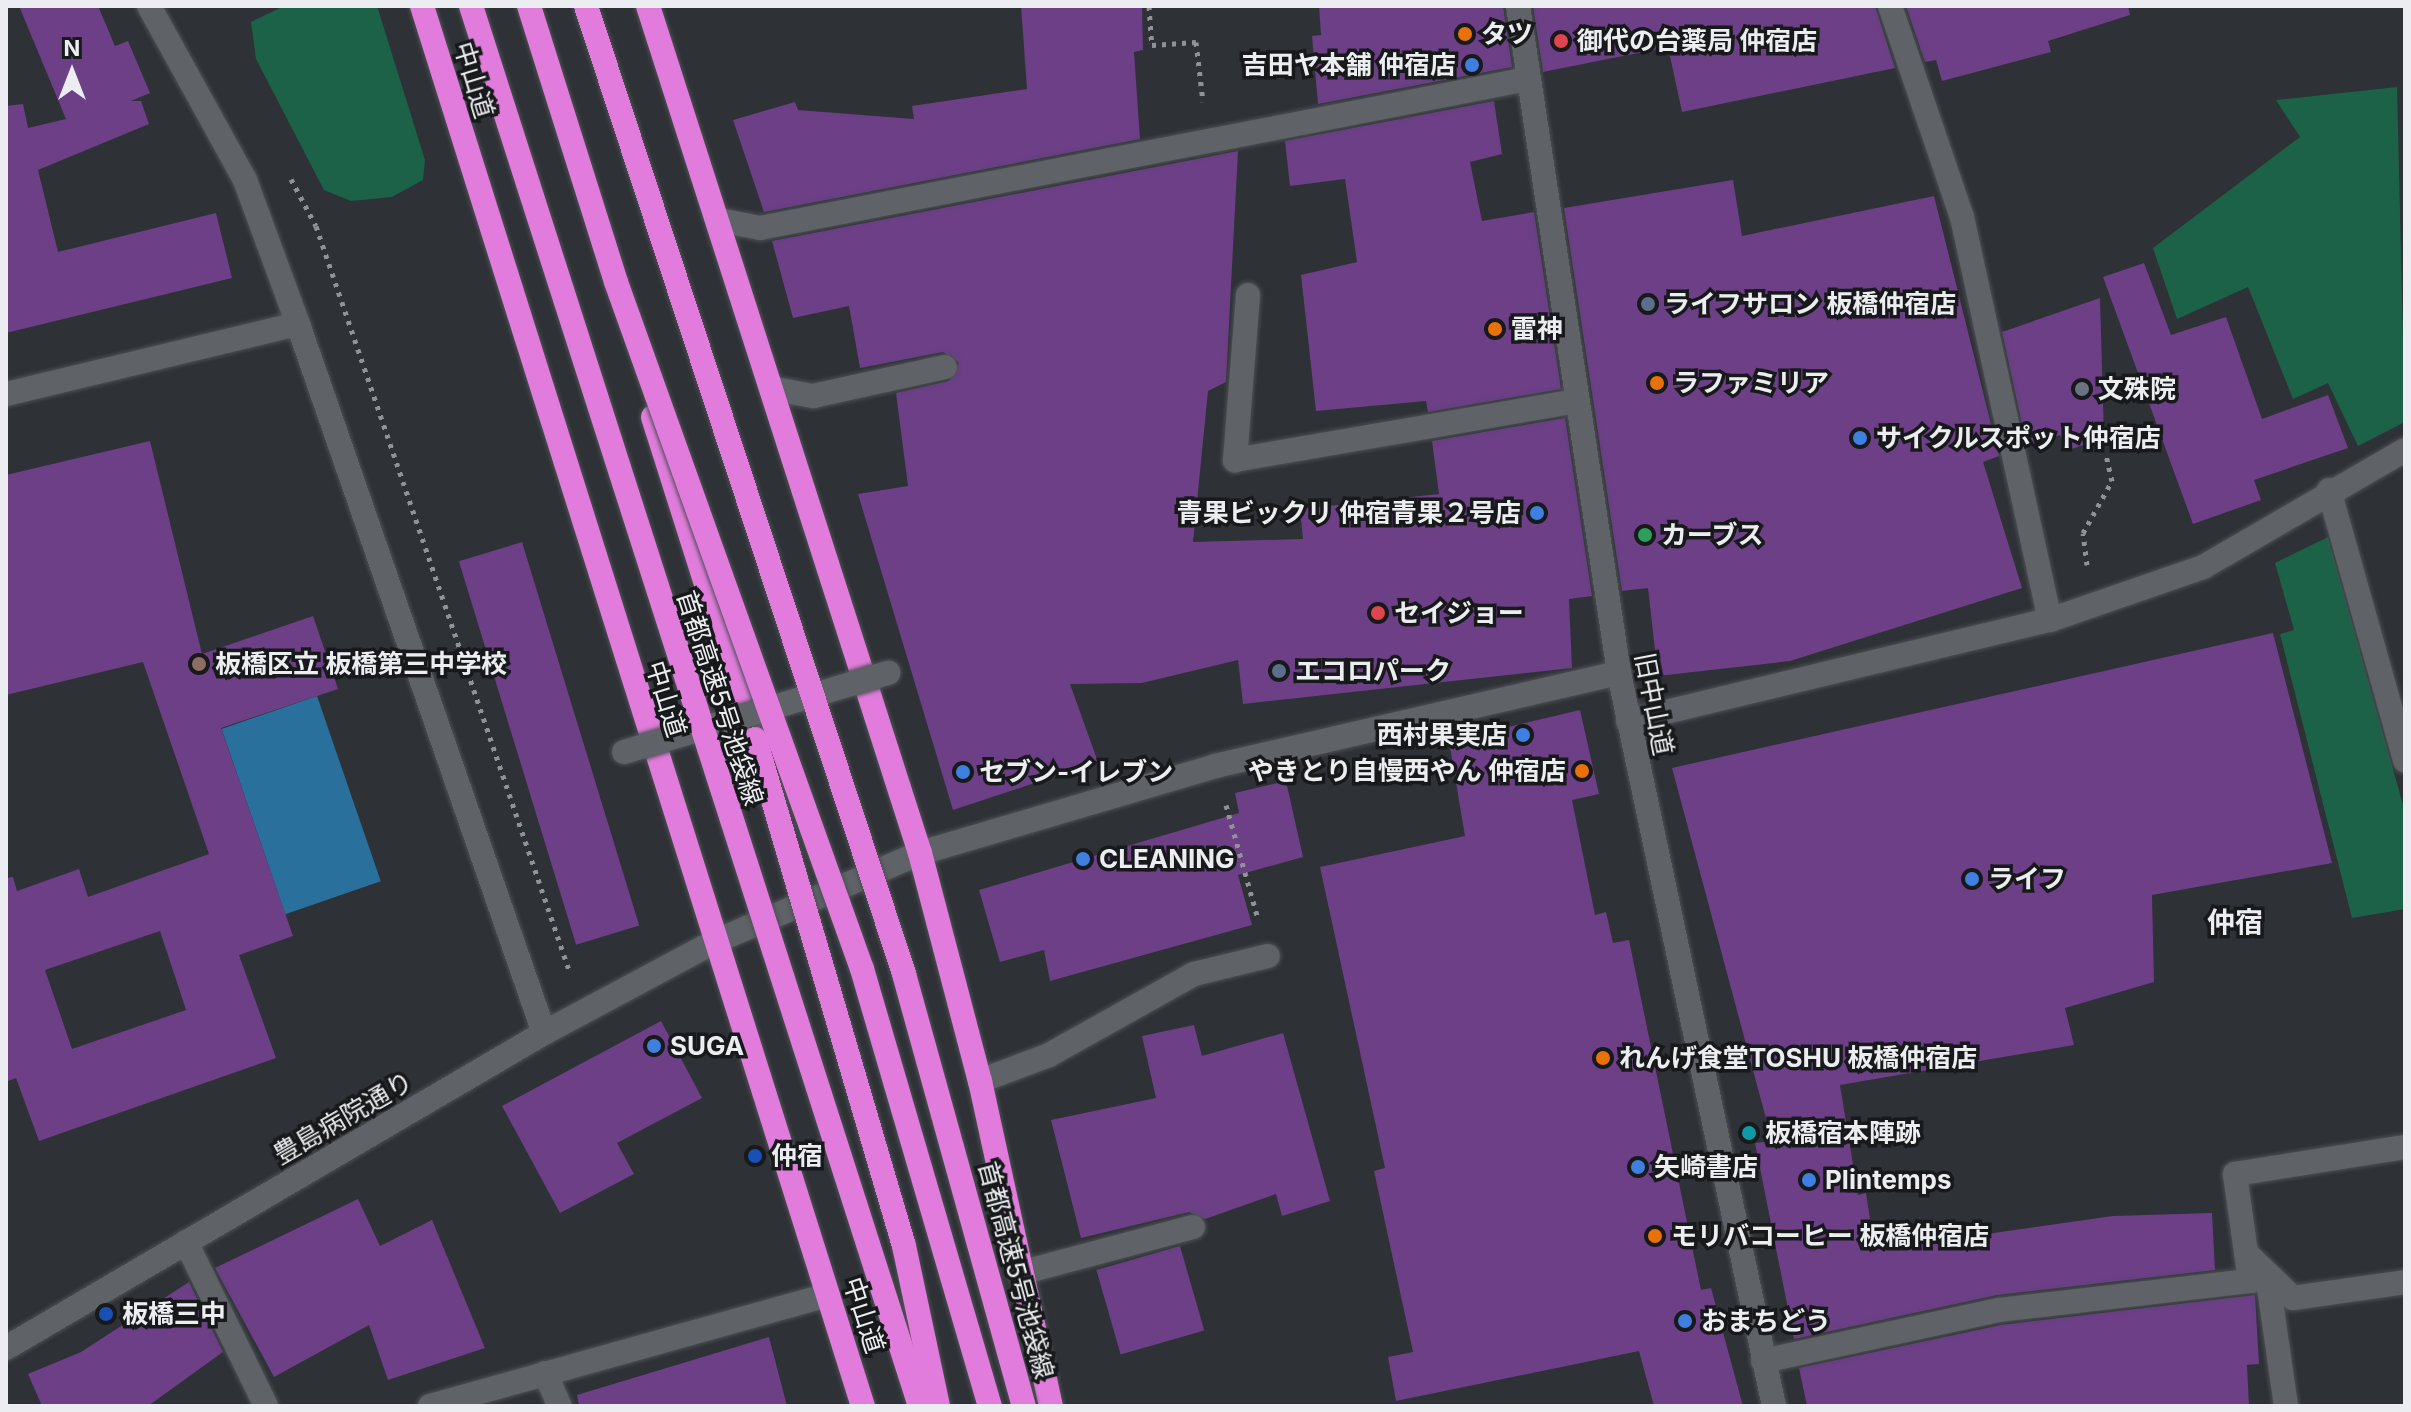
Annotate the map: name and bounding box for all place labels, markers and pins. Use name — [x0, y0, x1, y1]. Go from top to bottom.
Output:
place label: タツ — [1481, 18, 1533, 50]
marker: タツ — [1456, 25, 1474, 43]
place label: 御代の台薬局 仲宿店 — [1577, 25, 1817, 57]
marker: 御代の台薬局 仲宿店 — [1552, 32, 1570, 50]
place label: 吉田ヤ本舗 仲宿店 — [1242, 49, 1456, 81]
marker: 吉田ヤ本舗 仲宿店 — [1463, 56, 1481, 74]
place label: ライフサロン 板橋仲宿店 — [1664, 288, 1956, 320]
marker: ライフサロン 板橋仲宿店 — [1639, 295, 1657, 313]
place label: 雷神 — [1511, 313, 1563, 345]
marker: 雷神 — [1486, 320, 1504, 338]
place label: ラファミリア — [1673, 367, 1829, 399]
place label: 文殊院 — [2098, 373, 2176, 405]
marker: ラファミリア — [1648, 374, 1666, 392]
marker: 文殊院 — [2073, 380, 2091, 398]
place label: サイクルスポット仲宿店 — [1876, 422, 2162, 454]
marker: サイクルスポット仲宿店 — [1851, 429, 1869, 447]
place label: 青果ビックリ 仲宿青果２号店 — [1177, 497, 1521, 529]
marker: 青果ビックリ 仲宿青果２号店 — [1528, 504, 1546, 522]
place label: カーブス — [1661, 519, 1765, 551]
marker: カーブス — [1636, 526, 1654, 544]
place label: セイジョー — [1394, 597, 1524, 629]
marker: セイジョー — [1369, 604, 1387, 622]
place label: 板橋区立 板橋第三中学校 — [215, 648, 507, 680]
marker: 板橋区立 板橋第三中学校 — [190, 655, 208, 673]
place label: エコロパーク — [1295, 655, 1451, 687]
marker: エコロパーク — [1270, 662, 1288, 680]
place label: 西村果実店 — [1377, 719, 1507, 751]
marker: 西村果実店 — [1514, 726, 1532, 744]
place label: やきとり自慢西やん 仲宿店 — [1248, 755, 1566, 787]
place label: セブン-イレブン — [979, 756, 1173, 788]
marker: やきとり自慢西やん 仲宿店 — [1573, 762, 1591, 780]
marker: セブン-イレブン — [954, 763, 972, 781]
place label: CLEANING — [1099, 843, 1235, 875]
marker: CLEANING — [1074, 850, 1092, 868]
place label: ライフ — [1988, 863, 2066, 895]
marker: ライフ — [1963, 870, 1981, 888]
place label: SUGA — [670, 1030, 744, 1062]
marker: SUGA — [645, 1037, 663, 1055]
place label: れんげ食堂TOSHU 板橋仲宿店 — [1619, 1042, 1977, 1074]
marker: れんげ食堂TOSHU 板橋仲宿店 — [1594, 1049, 1612, 1067]
place label: 板橋宿本陣跡 — [1765, 1117, 1921, 1149]
marker: 板橋宿本陣跡 — [1740, 1124, 1758, 1142]
place label: 仲宿 — [771, 1140, 823, 1172]
marker: 仲宿 — [746, 1147, 764, 1165]
place label: 矢崎書店 — [1654, 1151, 1758, 1183]
marker: 矢崎書店 — [1629, 1158, 1647, 1176]
place label: Plintemps — [1825, 1164, 1952, 1196]
marker: Plintemps — [1800, 1171, 1818, 1189]
place label: モリバコーヒー 板橋仲宿店 — [1671, 1220, 1989, 1252]
marker: モリバコーヒー 板橋仲宿店 — [1646, 1227, 1664, 1245]
place label: 板橋三中 — [122, 1298, 226, 1330]
marker: 板橋三中 — [97, 1305, 115, 1323]
place label: おまちどう — [1701, 1305, 1831, 1337]
marker: おまちどう — [1676, 1312, 1694, 1330]

